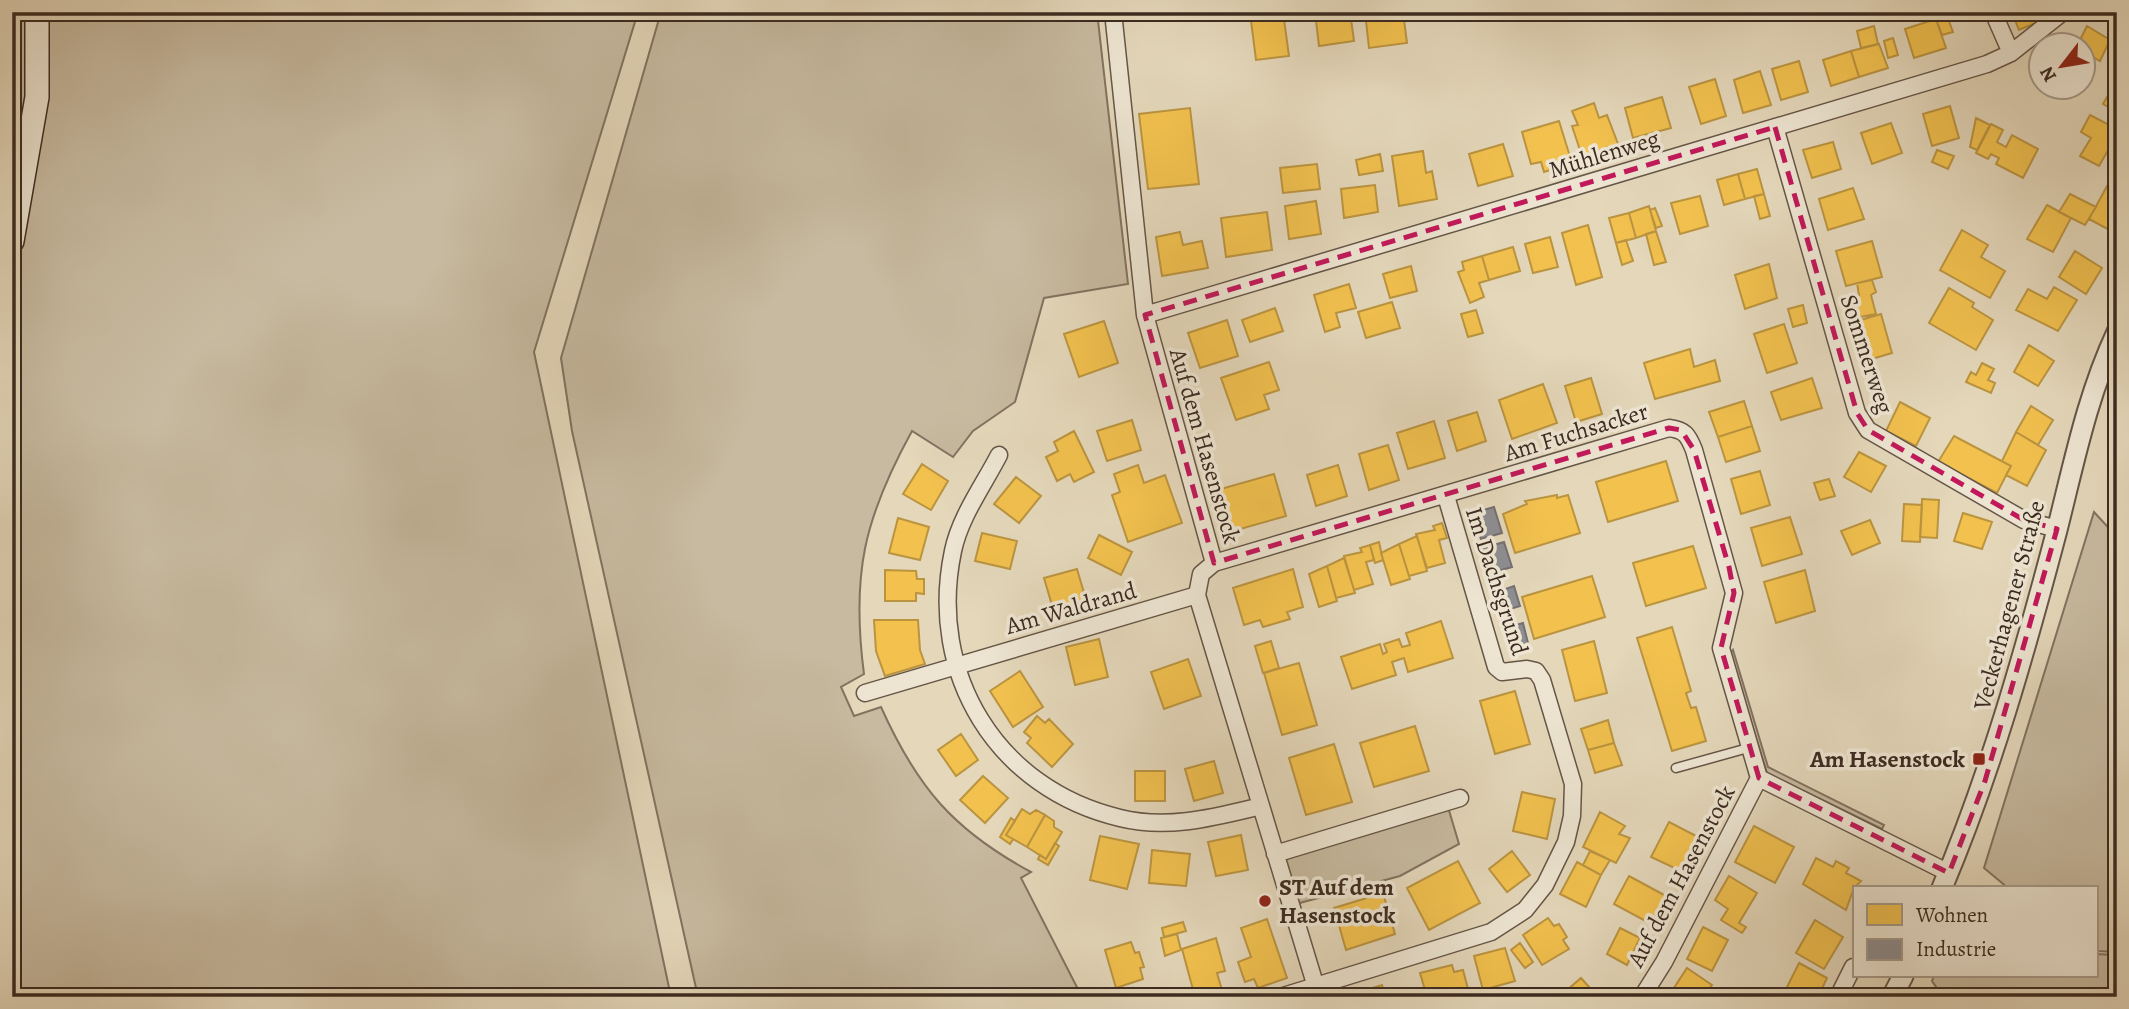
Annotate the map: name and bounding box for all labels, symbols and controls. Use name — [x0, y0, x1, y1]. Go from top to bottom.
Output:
north arrow — [2028, 32, 2098, 102]
text: N — [2033, 61, 2063, 87]
street label: Mühlenweg — [1545, 122, 1663, 186]
street label: Sommerweg — [1833, 290, 1901, 418]
street label: Auf dem Hasenstock — [1162, 344, 1248, 547]
street label: Am Fuchsacker — [1499, 395, 1652, 469]
street label: Veckerhagener Straße — [1965, 497, 2052, 714]
street label: Im Dachsgrund — [1458, 503, 1536, 659]
street label: Am Waldrand — [1001, 574, 1140, 642]
place label: Am Hasenstock — [1809, 743, 1966, 775]
marker: Am Hasenstock — [1971, 751, 1987, 767]
street label: Auf dem Hasenstock — [1619, 779, 1742, 973]
place label: ST Auf dem Hasenstock — [1279, 871, 1396, 931]
legend — [1853, 886, 2098, 978]
marker: ST Auf dem Hasenstock — [1257, 893, 1273, 909]
text: Wohnen — [1915, 901, 1988, 929]
text: Industrie — [1916, 935, 1996, 963]

